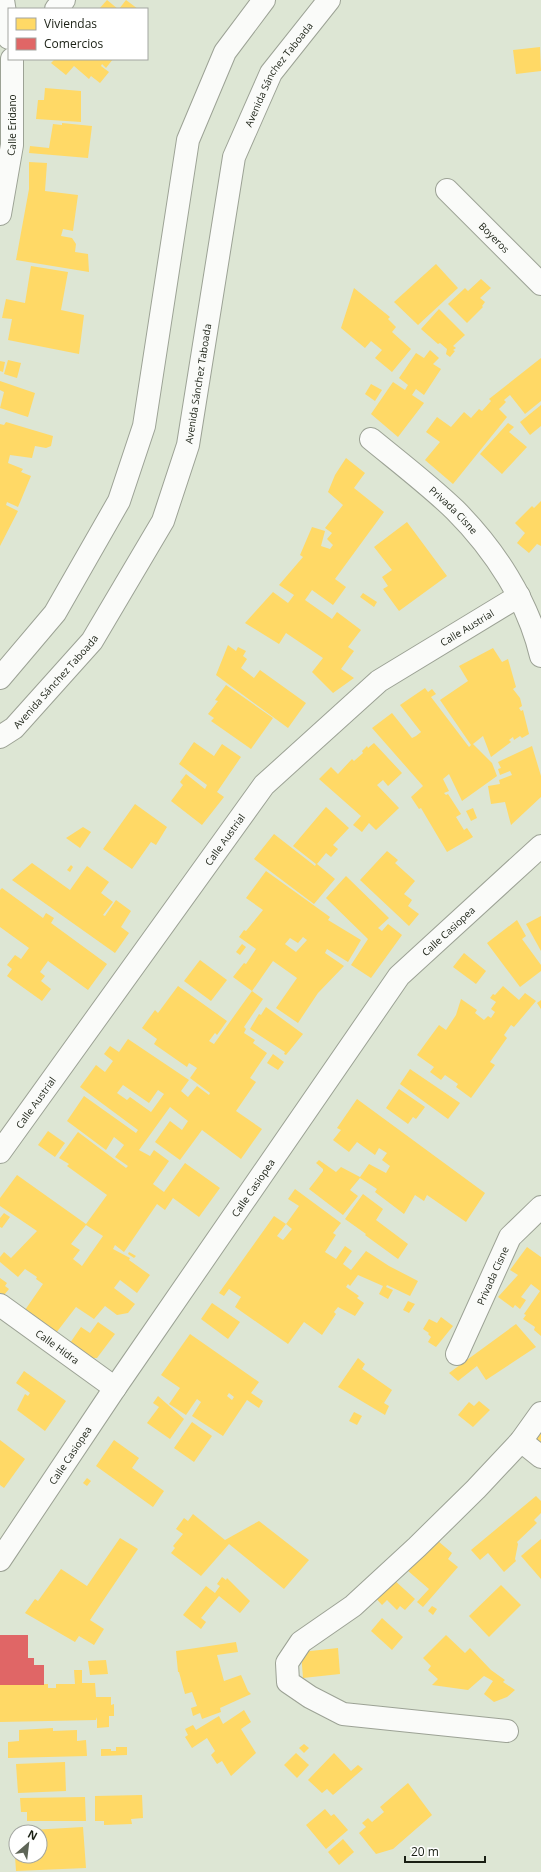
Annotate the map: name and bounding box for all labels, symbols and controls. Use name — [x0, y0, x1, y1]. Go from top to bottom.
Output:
legend — [8, 8, 148, 60]
text: Viviendas — [44, 15, 97, 32]
street label: Avenida Sánchez Taboada — [241, 19, 316, 129]
text: Comercios — [44, 35, 104, 52]
street label: Calle Eridano — [3, 94, 19, 157]
street label: Boyeros — [476, 219, 513, 256]
street label: Avenida Sánchez Taboada — [181, 323, 214, 445]
street label: Privada Cisne — [426, 483, 481, 537]
street label: Calle Austrial — [437, 606, 496, 649]
street label: Avenida Sánchez Taboada — [10, 632, 101, 731]
street label: Calle Austrial — [201, 811, 248, 868]
street label: Calle Casiopea — [419, 903, 478, 959]
street label: Calle Austrial — [12, 1074, 59, 1131]
street label: Calle Casiopea — [228, 1156, 278, 1220]
street label: Privada Cisne — [473, 1244, 512, 1307]
street label: Calle Hidra — [33, 1326, 82, 1367]
street label: Calle Casiopea — [45, 1423, 95, 1487]
north arrow — [8, 1824, 48, 1864]
text: N — [25, 1826, 40, 1843]
scale bar — [405, 1838, 485, 1864]
text: 20 m — [411, 1843, 439, 1860]

